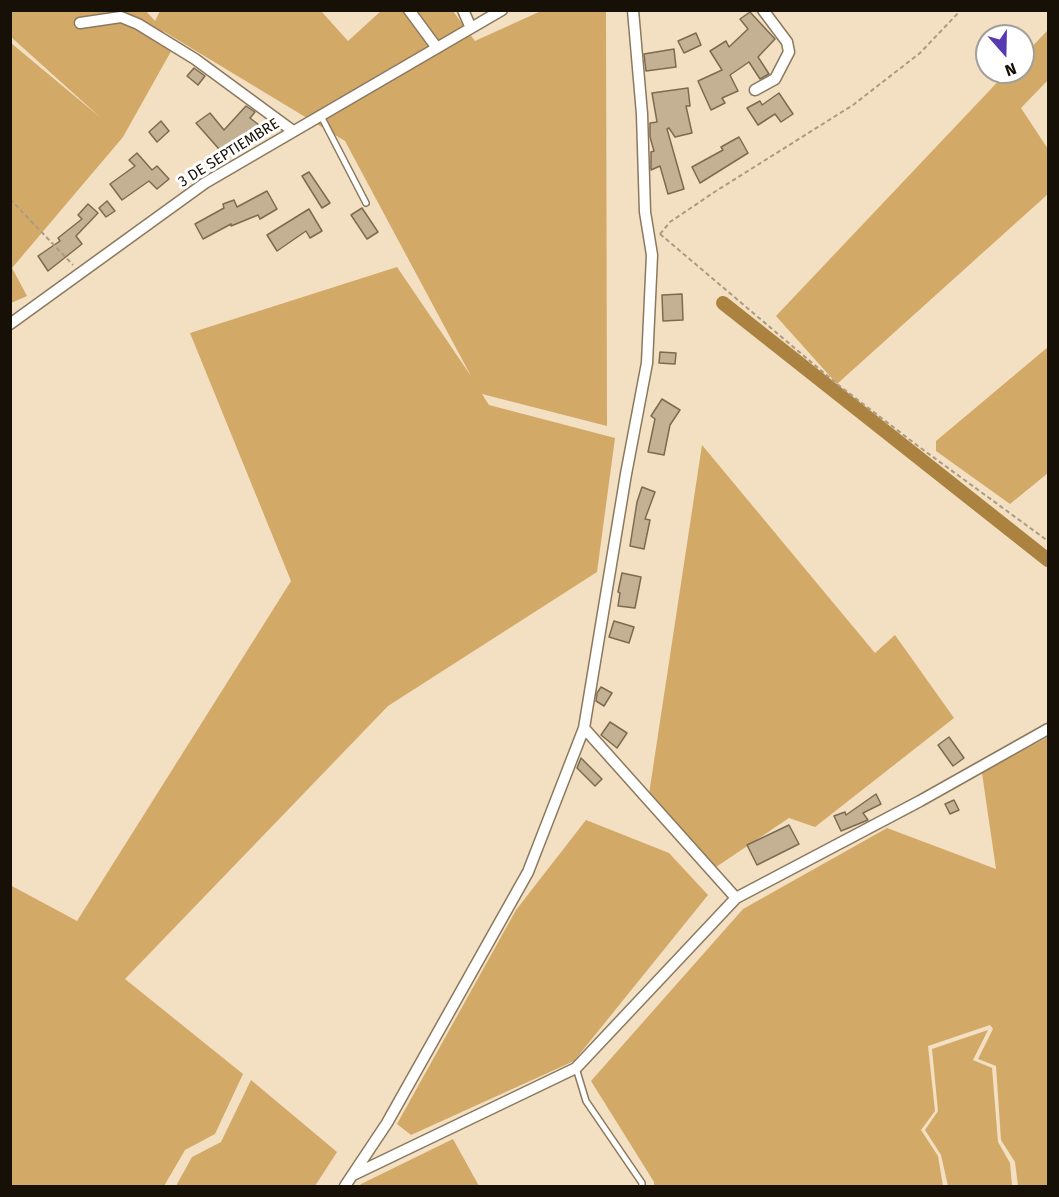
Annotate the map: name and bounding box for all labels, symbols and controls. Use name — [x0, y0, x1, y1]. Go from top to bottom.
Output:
north arrow — [975, 24, 1035, 84]
text: N — [1002, 59, 1019, 80]
street label: 3 DE SEPTIEMBRE — [175, 115, 283, 191]

